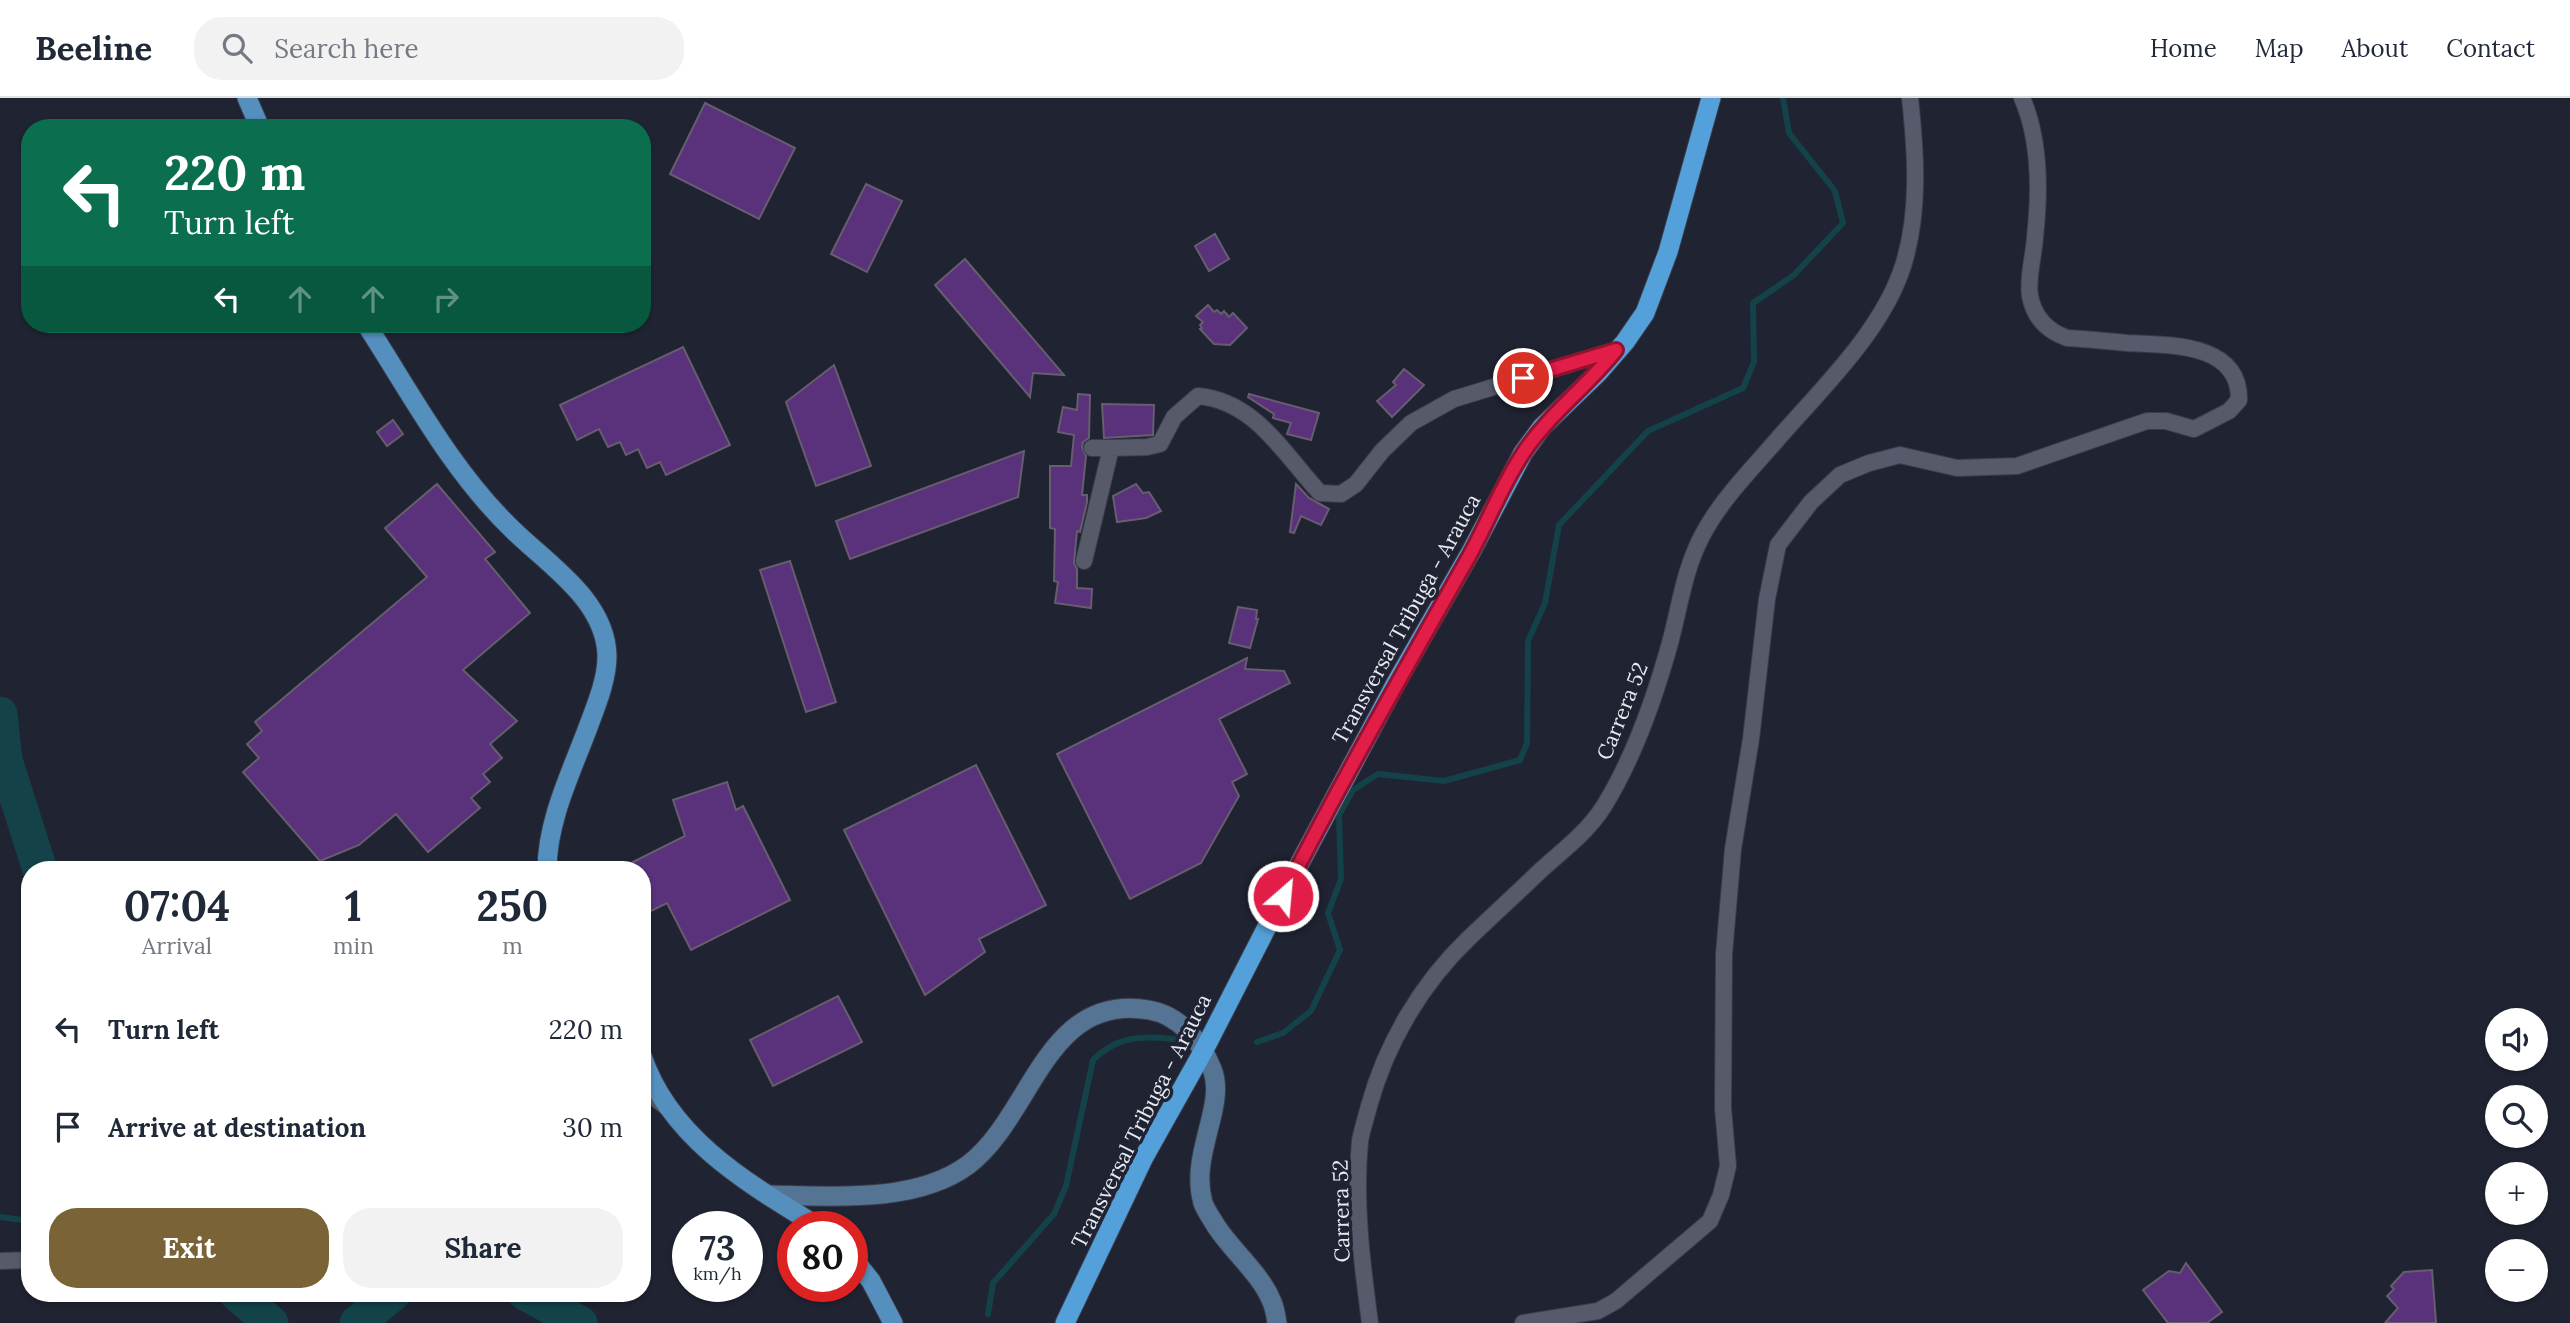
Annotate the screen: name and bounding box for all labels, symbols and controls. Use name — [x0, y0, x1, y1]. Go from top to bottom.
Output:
search box — [194, 17, 684, 80]
text: Beeline — [35, 27, 152, 69]
icon: search — [218, 29, 256, 67]
text: Search here — [274, 32, 419, 65]
text: Home — [2150, 33, 2217, 64]
text: Map — [2255, 33, 2304, 64]
text: About — [2342, 33, 2408, 64]
text: Contact — [2446, 33, 2535, 64]
text: 220 m — [164, 141, 305, 203]
icon: left — [49, 147, 140, 238]
text: Turn left — [164, 202, 294, 243]
icon: left — [208, 280, 246, 318]
icon: ahead — [281, 280, 319, 318]
icon: ahead — [354, 280, 392, 318]
icon: right — [427, 280, 465, 318]
pin — [1493, 348, 1553, 408]
icon: arrive — [1504, 359, 1542, 397]
street label: Transversal Tribuga - Arauca — [1326, 489, 1486, 749]
street label: Carrera 52 — [1590, 658, 1654, 764]
position arrow — [1246, 859, 1320, 933]
text: 07:04 — [124, 879, 230, 933]
text: 1 — [345, 879, 362, 933]
text: 250 — [477, 879, 548, 933]
text: Arrival — [142, 931, 212, 960]
text: min — [333, 931, 374, 960]
text: m — [502, 931, 523, 960]
street label: Transversal Tribuga - Arauca — [1065, 989, 1217, 1253]
map controls — [2485, 1008, 2548, 1302]
button: sound — [2485, 1008, 2548, 1071]
icon: left — [49, 1010, 87, 1048]
text: Turn left — [108, 1013, 219, 1046]
text: 220 m — [549, 1013, 623, 1046]
button: search — [2485, 1085, 2548, 1148]
icon: arrive — [49, 1108, 87, 1146]
text: Arrive at destination — [108, 1111, 366, 1144]
text: 30 m — [562, 1111, 623, 1144]
street label: Carrera 52 — [1327, 1159, 1355, 1263]
button: + — [2485, 1162, 2548, 1225]
button: Exit — [49, 1208, 329, 1288]
button: Share — [343, 1208, 623, 1288]
speed limit sign: 80 — [777, 1211, 868, 1302]
text: 73 — [699, 1225, 736, 1270]
button: − — [2485, 1239, 2548, 1302]
text: km/h — [693, 1262, 742, 1285]

